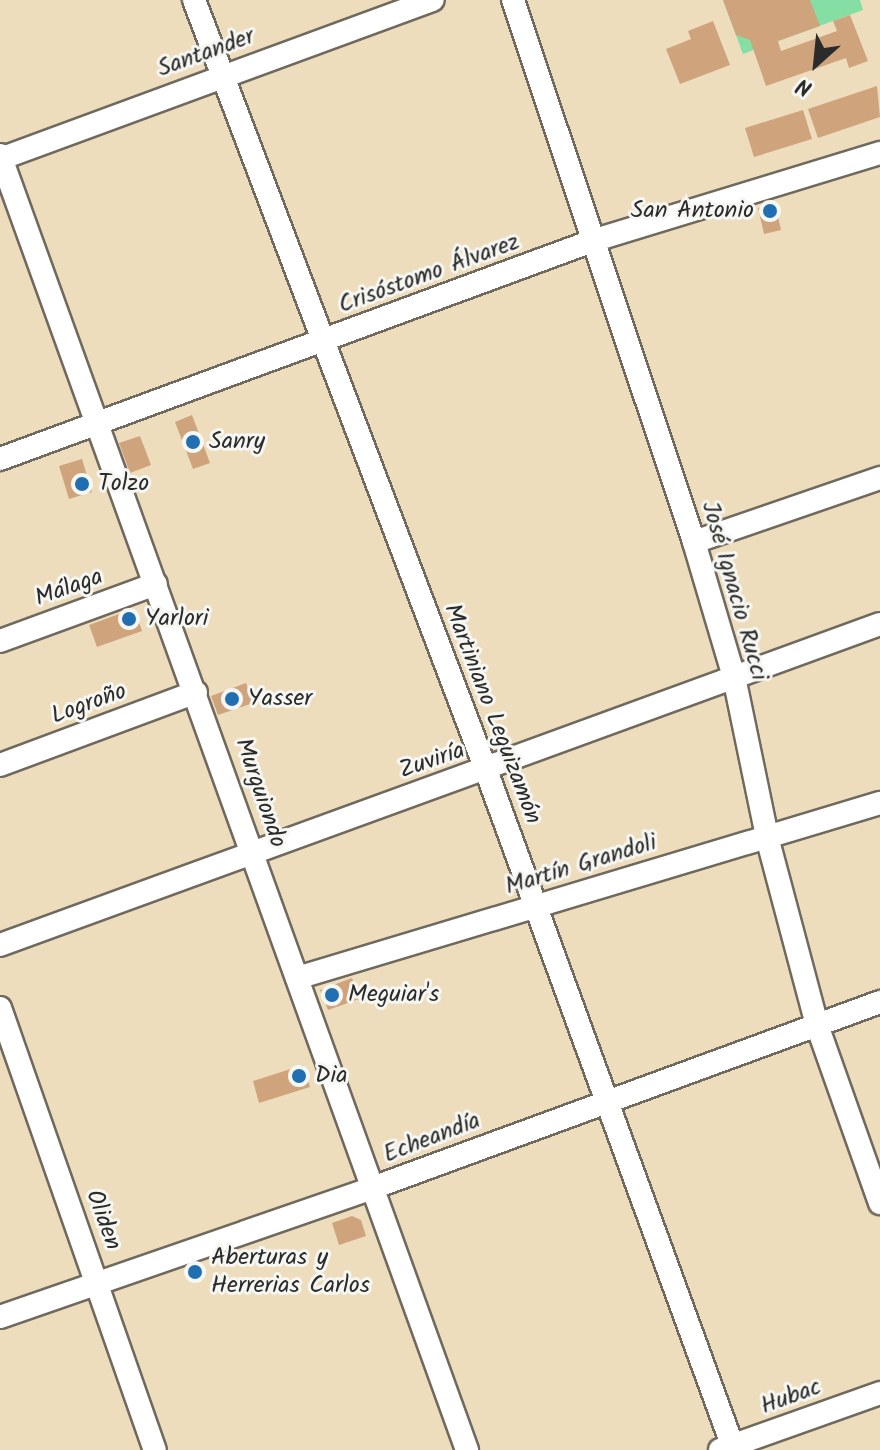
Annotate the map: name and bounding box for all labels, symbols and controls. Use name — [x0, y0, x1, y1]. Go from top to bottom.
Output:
street label: Santander — [154, 22, 258, 84]
north arrow — [776, 24, 856, 104]
text: N — [791, 67, 819, 105]
place label: San Antonio — [631, 197, 754, 225]
marker: San Antonio — [761, 202, 779, 220]
street label: Crisóstomo Álvarez — [335, 228, 523, 320]
place label: Sanry — [209, 428, 265, 456]
marker: Sanry — [184, 433, 202, 451]
place label: Tolzo — [98, 470, 149, 498]
marker: Tolzo — [73, 475, 91, 493]
street label: José Ignacio Rucci — [695, 498, 773, 684]
street label: Málaga — [31, 562, 107, 614]
street label: Martiniano Leguizamón — [437, 600, 547, 828]
place label: Yarlori — [145, 605, 208, 633]
marker: Yarlori — [120, 610, 138, 628]
street label: Logroño — [48, 677, 130, 731]
place label: Yasser — [248, 685, 312, 713]
marker: Yasser — [223, 690, 241, 708]
street label: Murguiondo — [228, 735, 292, 851]
street label: Zuviría — [396, 736, 468, 786]
street label: Martín Grandoli — [502, 828, 660, 902]
place label: Meguiar's — [348, 981, 439, 1009]
marker: Meguiar's — [323, 986, 341, 1004]
place label: Dia — [315, 1062, 347, 1090]
marker: Dia — [290, 1067, 308, 1085]
street label: Echeandía — [380, 1106, 484, 1170]
street label: Oliden — [79, 1186, 127, 1254]
place label: Aberturas y Herrerias Carlos — [211, 1244, 370, 1300]
marker: Aberturas y Herrerias Carlos — [186, 1263, 204, 1281]
street label: Hubac — [757, 1373, 825, 1421]

